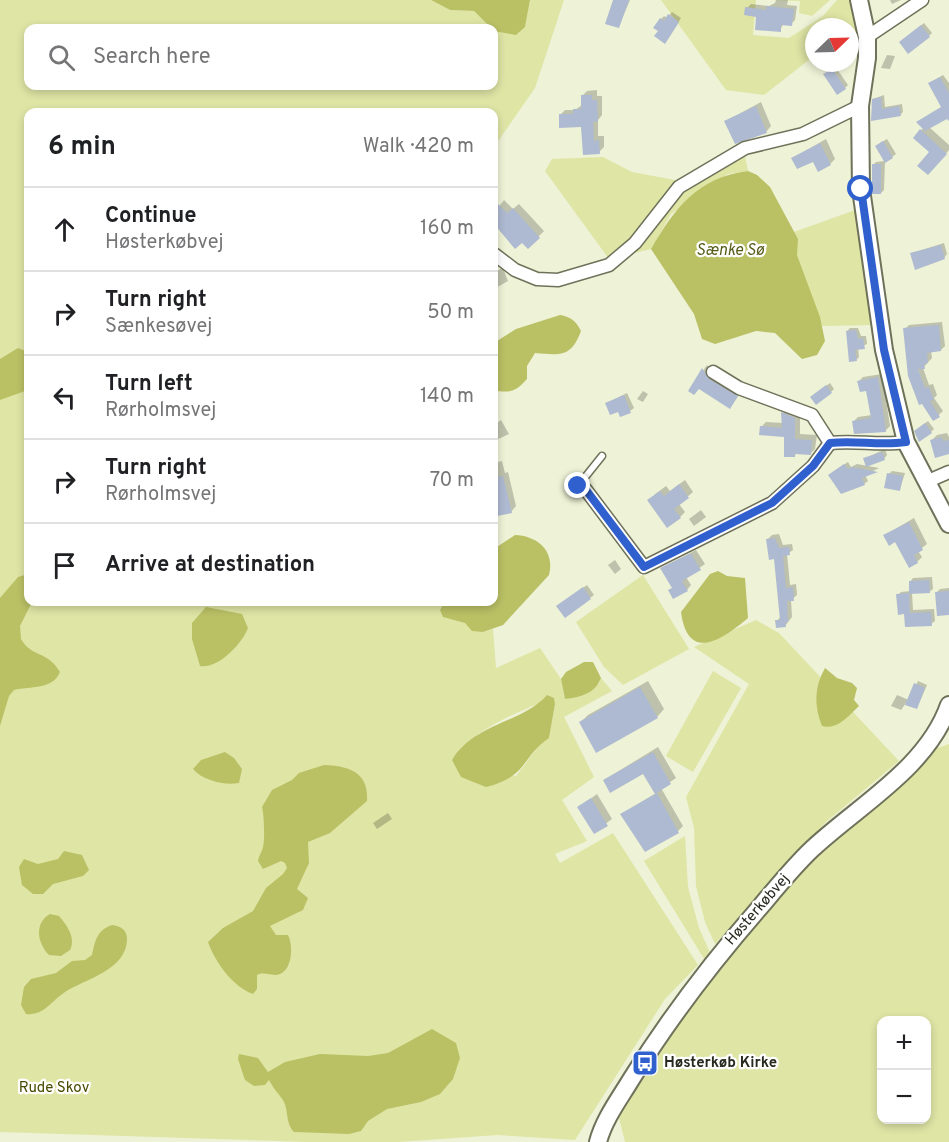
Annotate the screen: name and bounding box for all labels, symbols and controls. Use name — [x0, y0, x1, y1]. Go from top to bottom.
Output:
north arrow — [805, 18, 859, 72]
search box — [24, 24, 498, 90]
icon: search — [45, 41, 78, 74]
text: Search here — [93, 44, 211, 71]
text: 6 min — [48, 131, 116, 164]
text: Walk · 420 m — [363, 134, 474, 160]
route start — [847, 175, 873, 201]
text: Continue — [105, 203, 196, 230]
icon: ahead — [48, 213, 81, 246]
text: 160 m — [420, 216, 474, 242]
text: Høsterkøbvej — [105, 230, 223, 256]
water label: Sænke Sø — [696, 241, 765, 261]
text: Turn right — [105, 287, 207, 314]
icon: right — [48, 297, 81, 330]
text: 50 m — [427, 300, 474, 326]
text: Sænkesøvej — [105, 314, 212, 340]
text: Turn left — [105, 371, 193, 398]
icon: left — [48, 381, 81, 414]
text: 140 m — [420, 384, 474, 410]
text: Rørholmsvej — [105, 398, 216, 424]
text: Turn right — [105, 455, 207, 482]
icon: right — [48, 465, 81, 498]
text: 70 m — [430, 468, 474, 494]
route end — [564, 472, 590, 498]
text: Rørholmsvej — [105, 482, 216, 508]
icon: arrive — [48, 549, 81, 582]
text: Arrive at destination — [105, 552, 315, 579]
street label: Høsterkøbvej — [722, 870, 794, 950]
map controls — [877, 1016, 931, 1124]
button: + — [877, 1016, 931, 1070]
bus stop icon: Høsterkøb Kirke — [630, 1048, 660, 1078]
place label: Høsterkøb Kirke — [664, 1054, 777, 1073]
button: − — [877, 1070, 931, 1124]
park label: Rude Skov — [19, 1079, 90, 1098]

